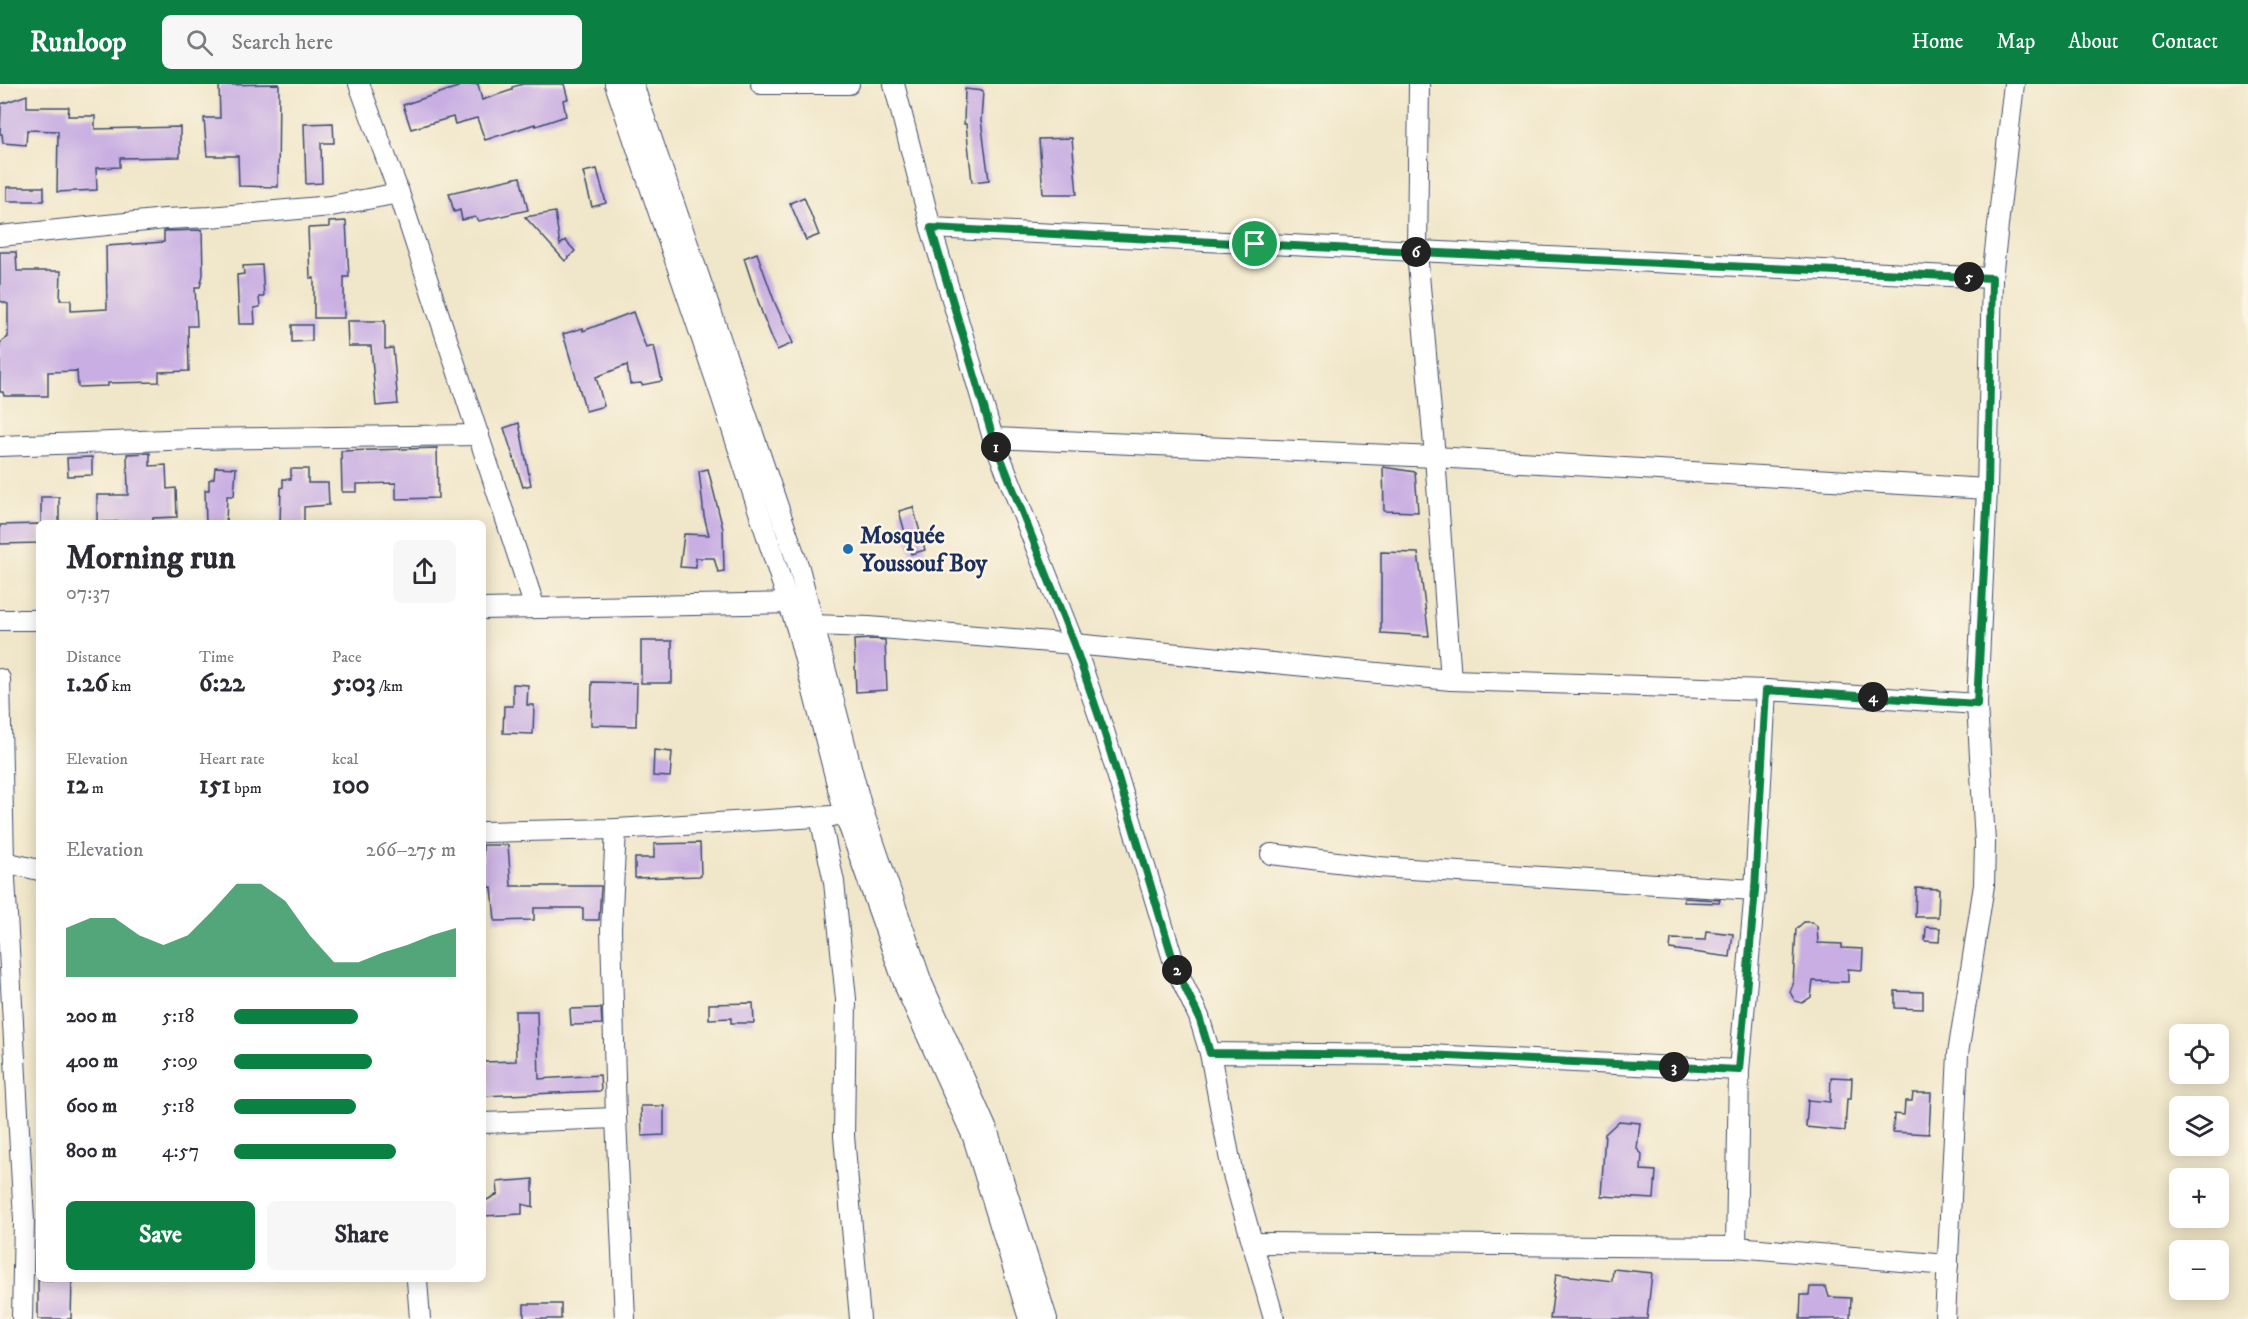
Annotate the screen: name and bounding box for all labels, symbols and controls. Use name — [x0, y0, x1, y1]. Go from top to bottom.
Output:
search box — [162, 15, 582, 69]
text: Runloop — [30, 25, 126, 60]
icon: search — [183, 26, 216, 59]
text: Search here — [231, 29, 333, 56]
text: Home — [1912, 29, 1964, 55]
text: Map — [1997, 29, 2035, 55]
text: About — [2068, 29, 2119, 55]
text: Contact — [2152, 29, 2218, 55]
pin — [1229, 218, 1280, 269]
icon: arrive — [1238, 227, 1271, 260]
pin: 6 — [1401, 237, 1431, 267]
text: 6 — [1412, 242, 1420, 262]
pin: 5 — [1954, 262, 1984, 292]
text: 5 — [1965, 267, 1973, 287]
pin: 1 — [981, 432, 1011, 462]
text: 1 — [993, 437, 999, 457]
place label: Mosquée Youssouf Boy — [859, 521, 988, 579]
text: Morning run — [66, 538, 235, 579]
button: share — [393, 540, 456, 603]
marker: Mosquée Youssouf Boy — [841, 542, 855, 556]
text: 07:37 — [66, 581, 111, 606]
text: Distance — [66, 647, 121, 667]
text: Time — [199, 647, 234, 667]
text: Pace — [332, 647, 362, 667]
text: 1.26 — [66, 667, 108, 700]
text: 6:22 — [199, 667, 245, 700]
text: 5:03 — [332, 667, 375, 700]
text: km — [108, 676, 131, 696]
text: /km — [375, 676, 403, 696]
pin: 4 — [1858, 682, 1888, 712]
text: 4 — [1868, 687, 1878, 707]
text: Elevation — [66, 749, 128, 769]
text: Heart rate — [199, 749, 265, 769]
text: kcal — [332, 749, 358, 769]
text: 12 — [66, 769, 88, 802]
text: 151 — [199, 769, 231, 802]
text: 100 — [332, 769, 369, 802]
text: m — [88, 778, 104, 798]
text: bpm — [231, 778, 262, 798]
text: Elevation — [66, 838, 143, 863]
text: 266–275 m — [366, 838, 456, 863]
pin: 2 — [1162, 955, 1192, 985]
text: 2 — [1173, 960, 1181, 980]
text: 200 m — [66, 1004, 117, 1029]
text: 5:18 — [162, 1004, 195, 1029]
map controls — [2169, 1024, 2229, 1300]
button: locate — [2169, 1024, 2229, 1084]
text: 400 m — [66, 1049, 118, 1074]
text: 5:09 — [162, 1049, 198, 1074]
pin: 3 — [1659, 1052, 1689, 1082]
text: 3 — [1671, 1057, 1677, 1077]
text: 600 m — [66, 1094, 117, 1119]
text: 5:18 — [162, 1094, 195, 1119]
button: layers — [2169, 1096, 2229, 1156]
text: 800 m — [66, 1139, 117, 1164]
text: 4:57 — [162, 1139, 199, 1164]
button: + — [2169, 1168, 2229, 1228]
button: Save — [66, 1201, 255, 1270]
button: Share — [267, 1201, 456, 1270]
button: − — [2169, 1240, 2229, 1300]

